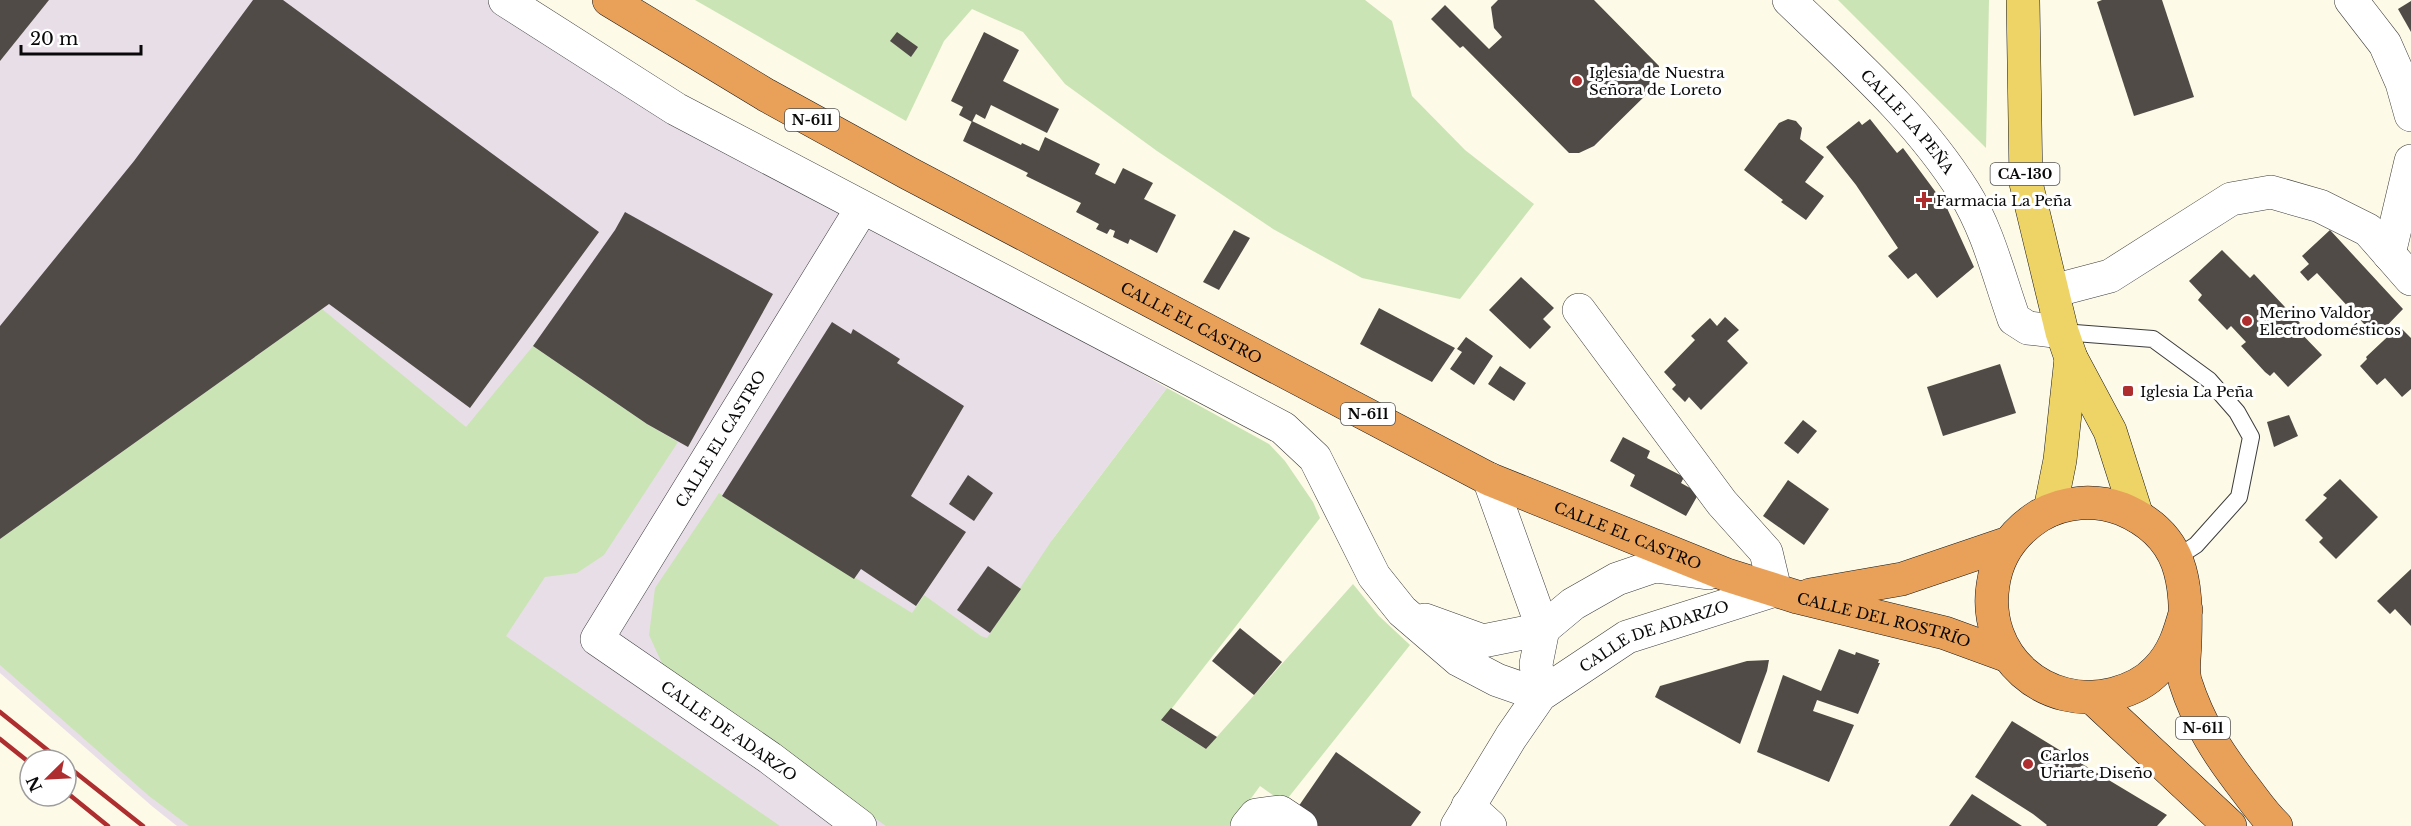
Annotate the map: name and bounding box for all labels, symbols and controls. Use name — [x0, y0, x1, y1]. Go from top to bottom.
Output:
scale bar — [21, 18, 141, 56]
text: 20 m — [30, 28, 78, 50]
place label: Iglesia de Nuestra Señora de Loreto — [1589, 63, 1725, 99]
street label: CALLE LA PEÑA — [1857, 65, 1959, 178]
marker: Iglesia de Nuestra Señora de Loreto — [1570, 74, 1584, 88]
road number: N-611 — [785, 109, 839, 131]
road number: CA-130 — [1990, 163, 2060, 185]
place label: Farmacia La Peña — [1936, 191, 2072, 210]
marker: Farmacia La Peña — [1917, 193, 1931, 207]
street label: CALLE EL CASTRO — [1118, 277, 1266, 367]
place label: Merino Valdor Electrodomésticos — [2259, 303, 2401, 339]
marker: Merino Valdor Electrodomésticos — [2240, 314, 2254, 328]
street label: CALLE EL CASTRO — [671, 367, 769, 511]
place label: Iglesia La Peña — [2140, 382, 2254, 401]
marker: Iglesia La Peña — [2121, 384, 2135, 398]
road number: N-611 — [1341, 403, 1395, 425]
street label: CALLE EL CASTRO — [1551, 497, 1704, 573]
street label: CALLE DEL ROSTRÍO — [1795, 588, 1974, 651]
street label: CALLE DE ADARZO — [1575, 596, 1731, 676]
street label: CALLE DE ADARZO — [657, 677, 801, 785]
road number: N-611 — [2176, 717, 2230, 739]
place label: Carlos Uriarte Diseño — [2040, 746, 2153, 782]
north arrow — [18, 748, 78, 808]
marker: Carlos Uriarte Diseño — [2021, 757, 2035, 771]
text: N — [22, 773, 46, 795]

